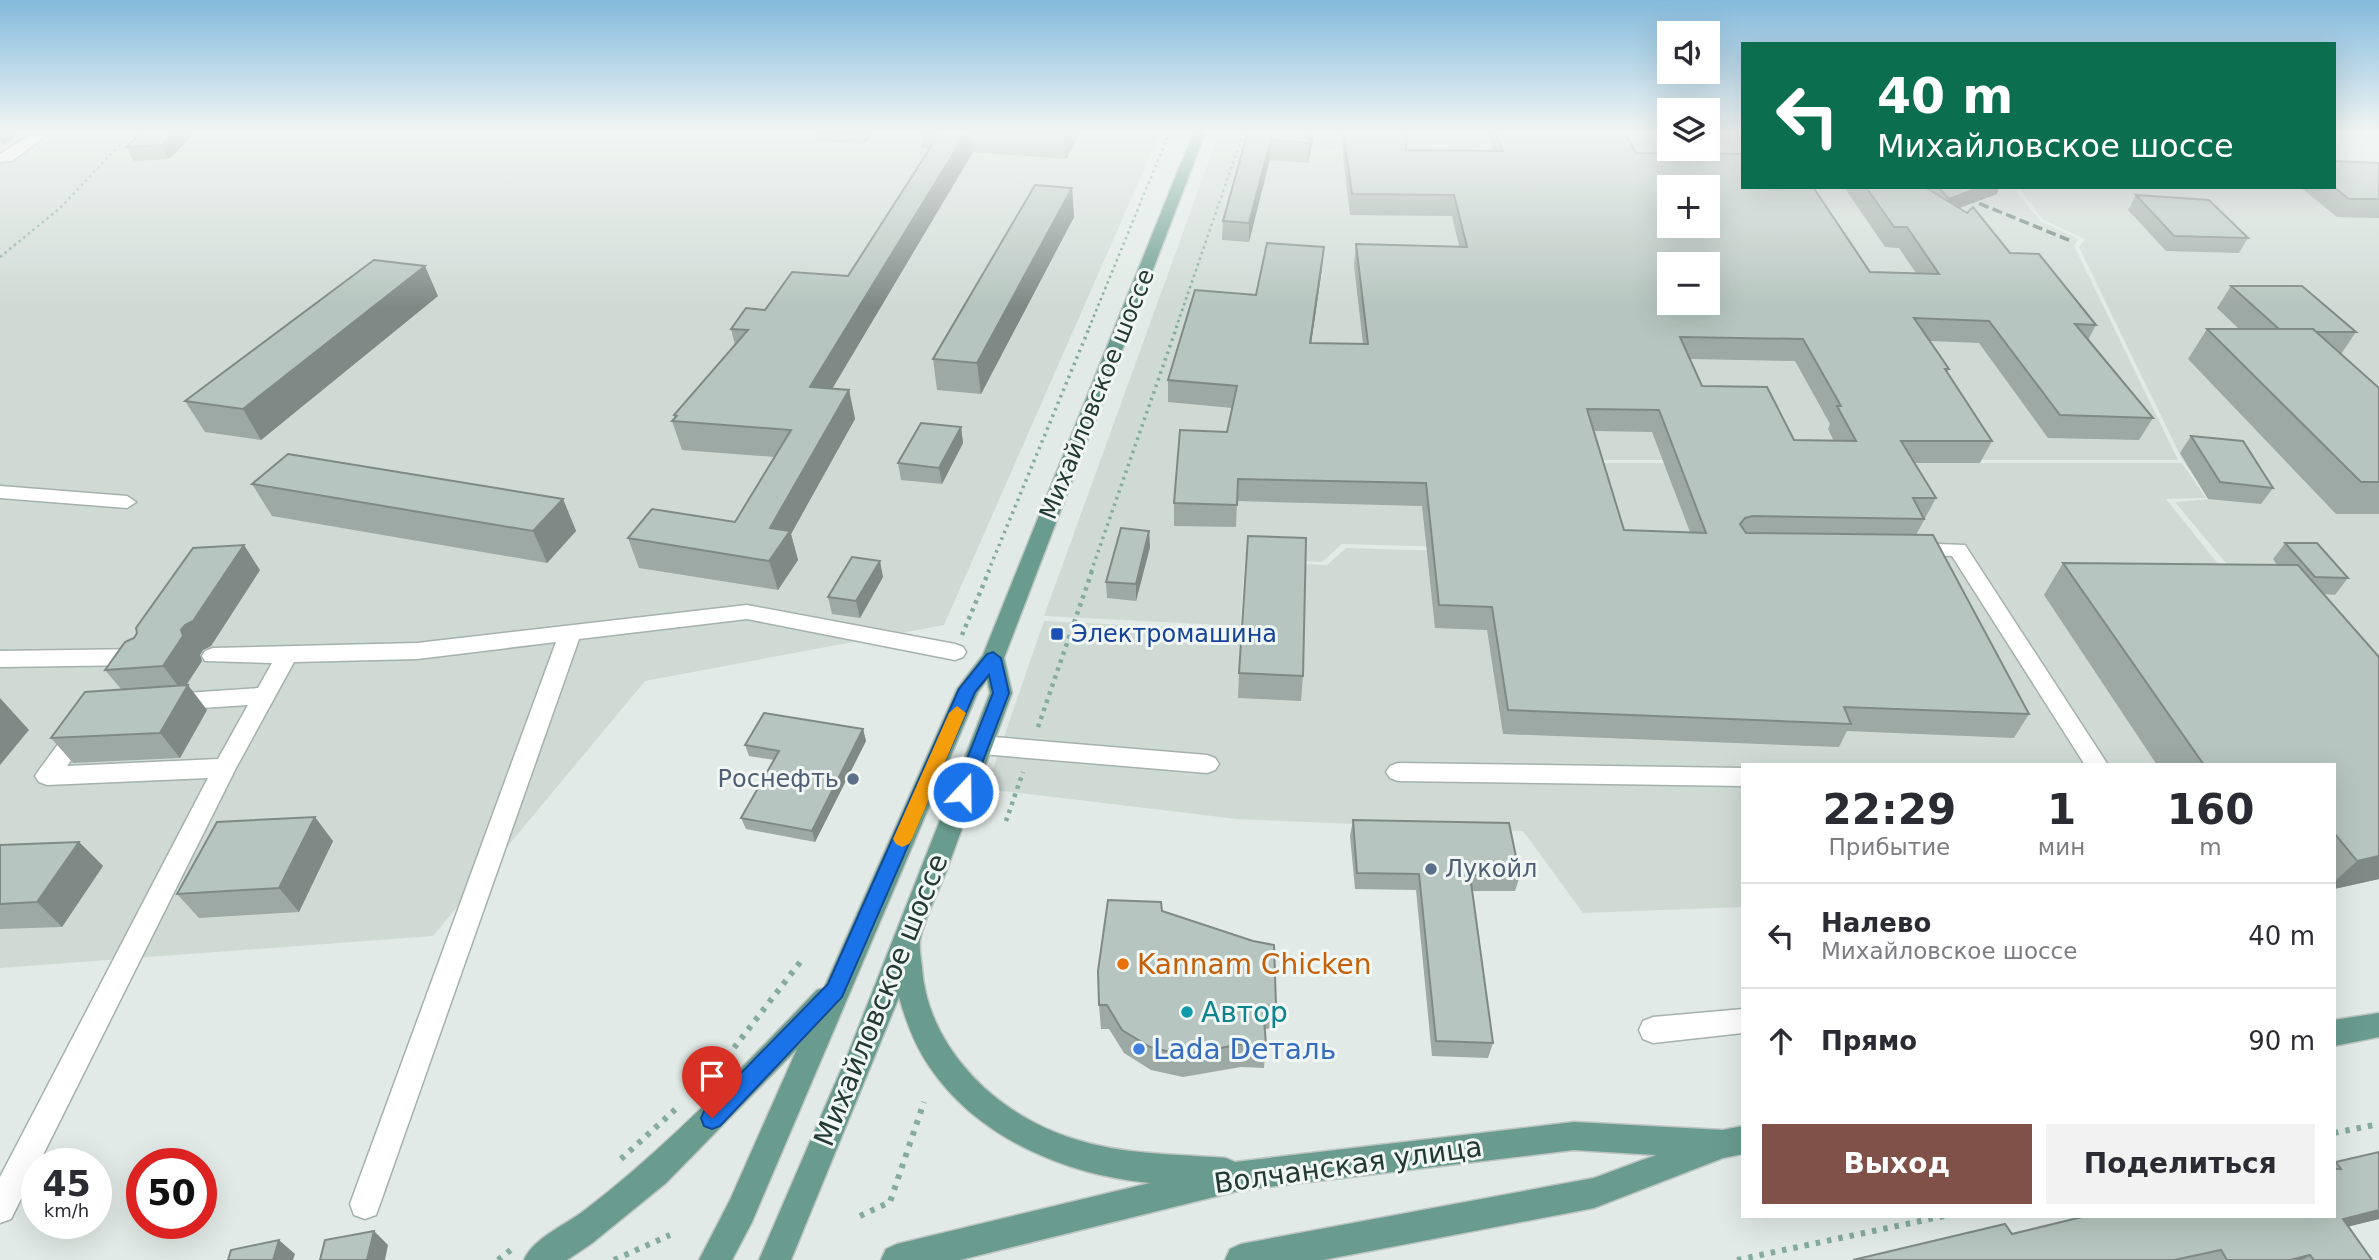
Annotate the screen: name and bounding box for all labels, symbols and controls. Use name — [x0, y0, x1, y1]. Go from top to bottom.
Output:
map controls — [1657, 21, 1720, 315]
button: sound — [1657, 21, 1720, 84]
text: 40 m — [1877, 68, 2013, 125]
icon: left — [1762, 70, 1853, 161]
button: layers — [1657, 98, 1720, 161]
text: Михайловское шоссе — [1877, 127, 2234, 165]
button: + — [1657, 175, 1720, 238]
button: − — [1657, 252, 1720, 315]
street label: Михайловское шоссе — [1034, 265, 1160, 523]
place label: Электромашина — [1071, 620, 1277, 648]
marker: Электромашина — [1049, 626, 1065, 642]
position arrow — [926, 755, 1000, 829]
place label: Роснефть — [718, 765, 839, 793]
marker: Роснефть — [845, 771, 861, 787]
text: 22:29 — [1823, 785, 1956, 834]
text: 1 — [2047, 785, 2076, 834]
text: 160 — [2167, 785, 2254, 834]
text: Прибытие — [1829, 834, 1950, 860]
text: мин — [2038, 834, 2085, 860]
text: m — [2199, 834, 2222, 860]
street label: Михайловское шоссе — [807, 849, 955, 1151]
place label: Лукойл — [1445, 855, 1537, 883]
marker: Лукойл — [1423, 861, 1439, 877]
text: Налево — [1821, 908, 1931, 938]
icon: left — [1762, 917, 1800, 955]
text: 40 m — [2248, 921, 2315, 951]
text: Михайловское шоссе — [1821, 938, 2077, 964]
place label: Kannam Chicken — [1137, 948, 1372, 981]
marker: Kannam Chicken — [1115, 956, 1131, 972]
place label: Автор — [1201, 996, 1288, 1029]
marker: Автор — [1179, 1004, 1195, 1020]
icon: ahead — [1762, 1022, 1800, 1060]
text: Прямо — [1821, 1026, 1917, 1056]
text: 90 m — [2248, 1026, 2315, 1056]
place label: Lada Dеталь — [1153, 1033, 1336, 1066]
marker: Lada Dеталь — [1131, 1041, 1147, 1057]
pin — [682, 1046, 742, 1118]
icon: arrive — [693, 1057, 731, 1095]
button: Выход — [1762, 1124, 2032, 1204]
button: Поделиться — [2046, 1124, 2315, 1204]
street label: Волчанская улица — [1212, 1130, 1484, 1200]
speed limit sign: 50 — [126, 1148, 217, 1239]
text: 45 — [42, 1164, 91, 1204]
text: km/h — [44, 1200, 89, 1221]

